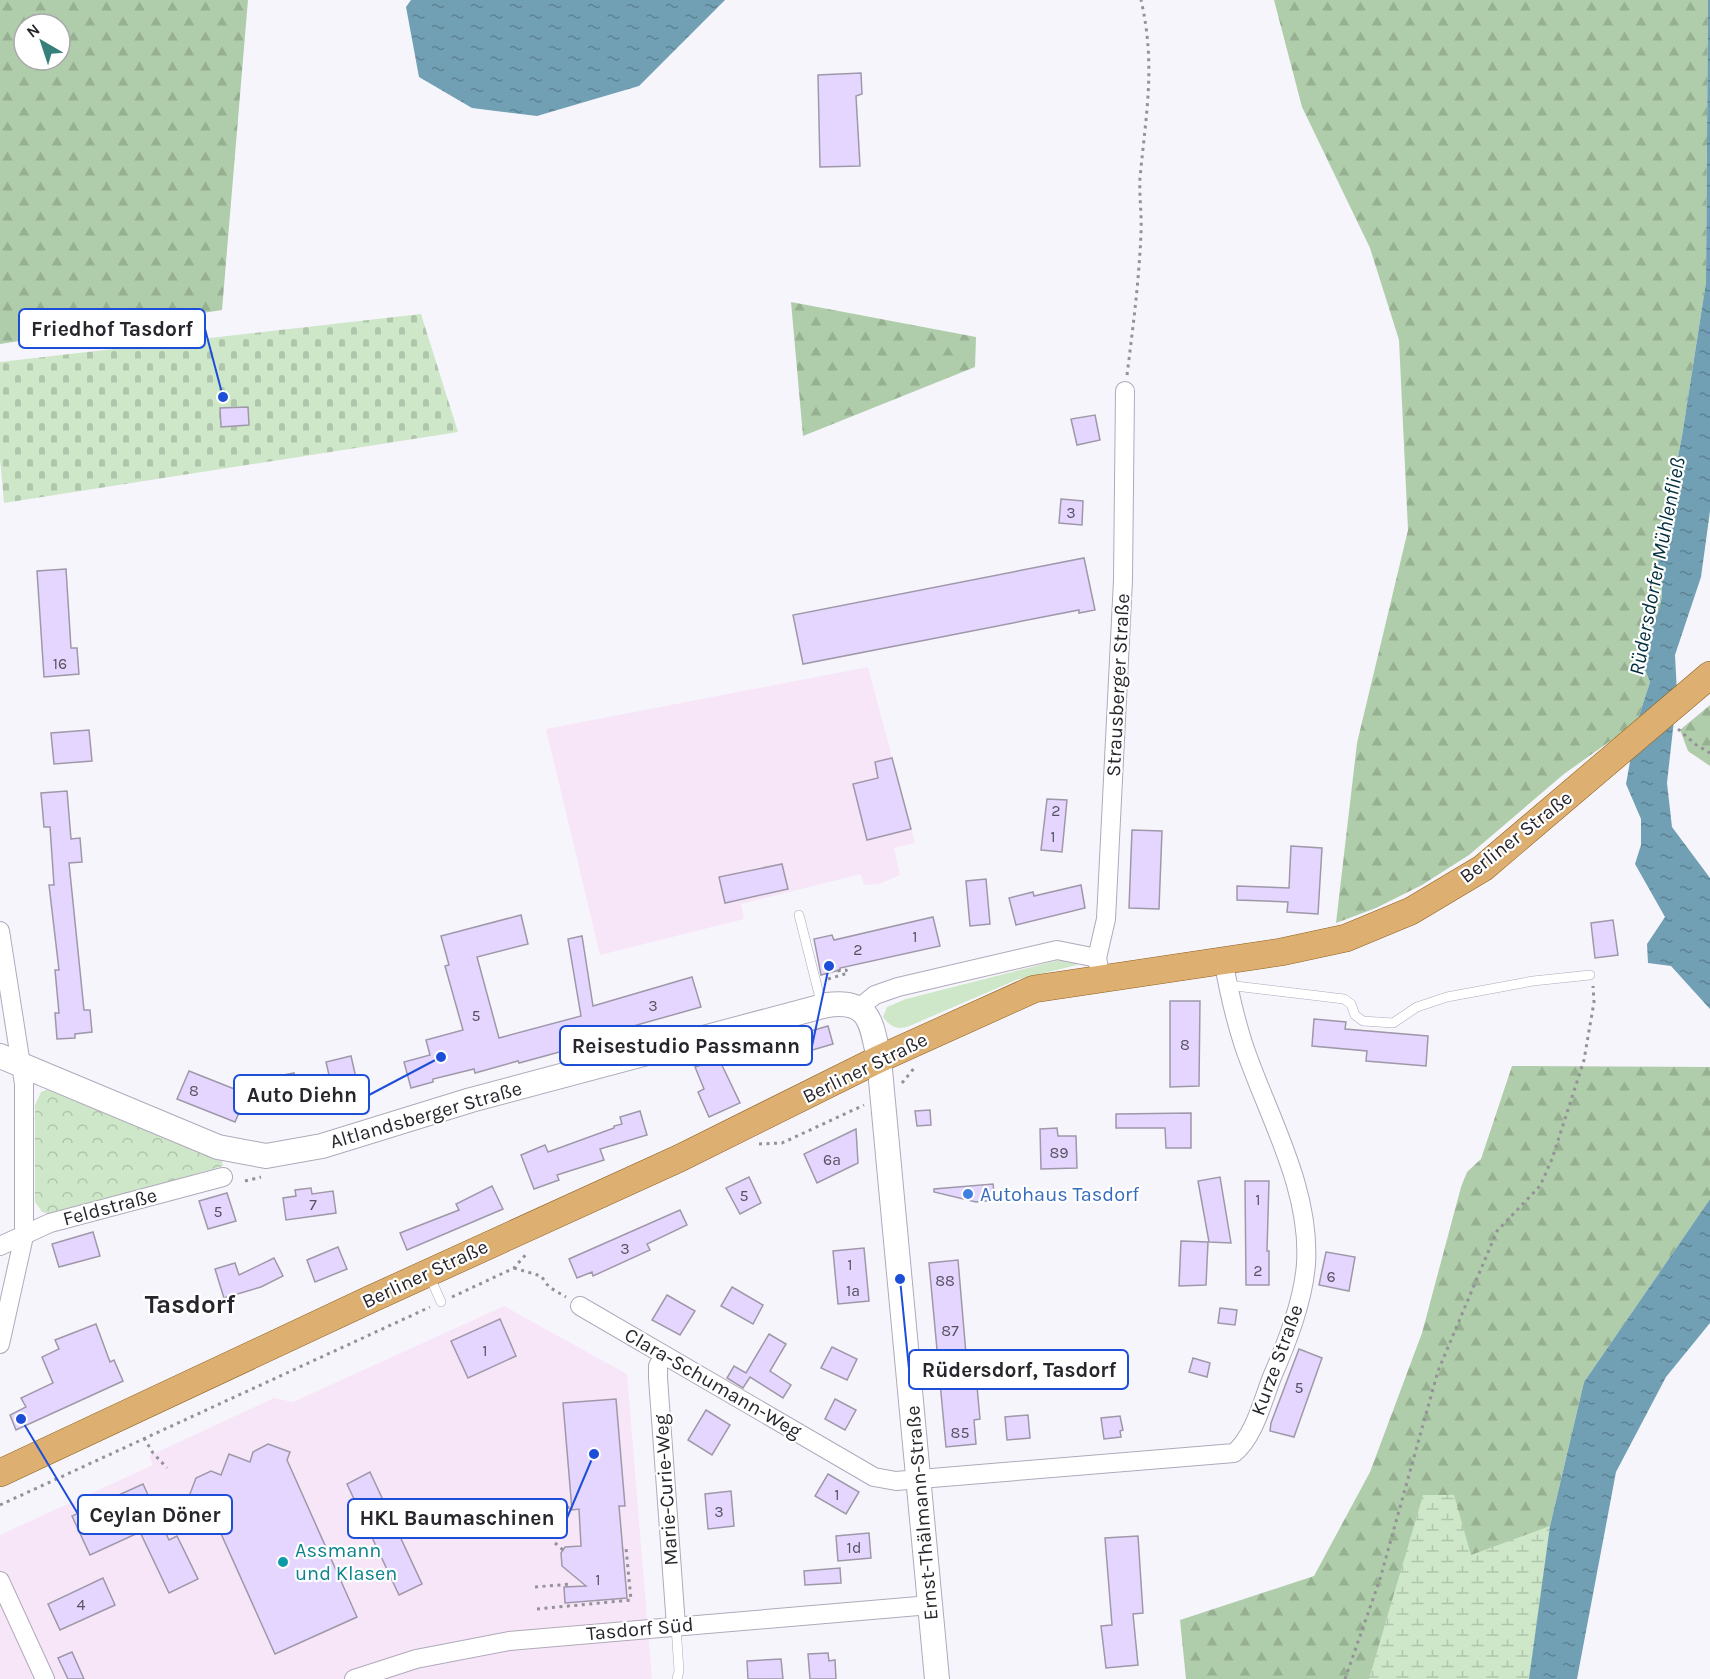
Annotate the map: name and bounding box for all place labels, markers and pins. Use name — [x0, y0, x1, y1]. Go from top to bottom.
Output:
callout: Friedhof Tasdorf — [19, 309, 205, 348]
callout: Reisestudio Passmann — [560, 1026, 812, 1065]
callout: Auto Diehn — [234, 1075, 369, 1114]
place label: Autohaus Tasdorf — [980, 1183, 1139, 1206]
marker: Autohaus Tasdorf — [961, 1187, 975, 1201]
callout: Rüdersdorf, Tasdorf — [909, 1350, 1128, 1389]
callout: Ceylan Döner — [78, 1495, 232, 1534]
callout: HKL Baumaschinen — [348, 1499, 567, 1538]
place label: Assmann und Klasen — [295, 1539, 397, 1585]
marker: Assmann und Klasen — [276, 1555, 290, 1569]

